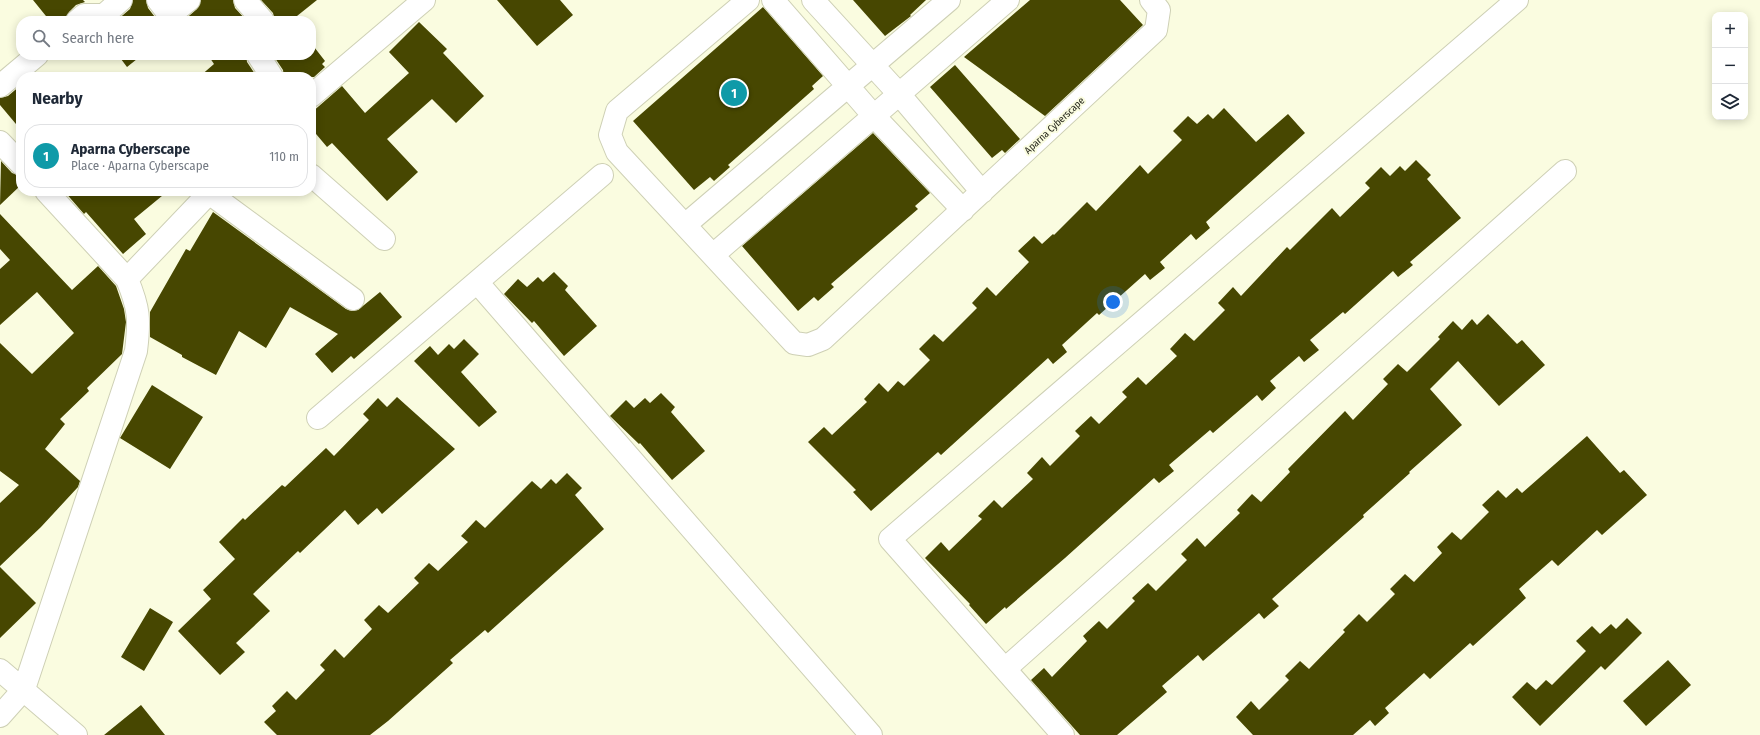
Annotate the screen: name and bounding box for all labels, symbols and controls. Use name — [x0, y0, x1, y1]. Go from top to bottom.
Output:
map controls — [1712, 12, 1748, 120]
button: + — [1712, 12, 1748, 48]
search box — [16, 16, 316, 60]
icon: search — [30, 27, 52, 49]
text: Search here — [62, 29, 134, 47]
button: − — [1712, 48, 1748, 84]
pin: 1 — [721, 78, 747, 108]
button: layers — [1712, 84, 1748, 120]
text: Nearby — [32, 88, 83, 109]
street label: Aparna Cyberscape — [1022, 95, 1087, 157]
text: Aparna Cyberscape — [71, 140, 190, 158]
text: 1 — [43, 149, 49, 164]
text: 110 m — [269, 149, 299, 164]
text: Place · Aparna Cyberscape — [71, 158, 209, 173]
your location — [1103, 292, 1123, 312]

